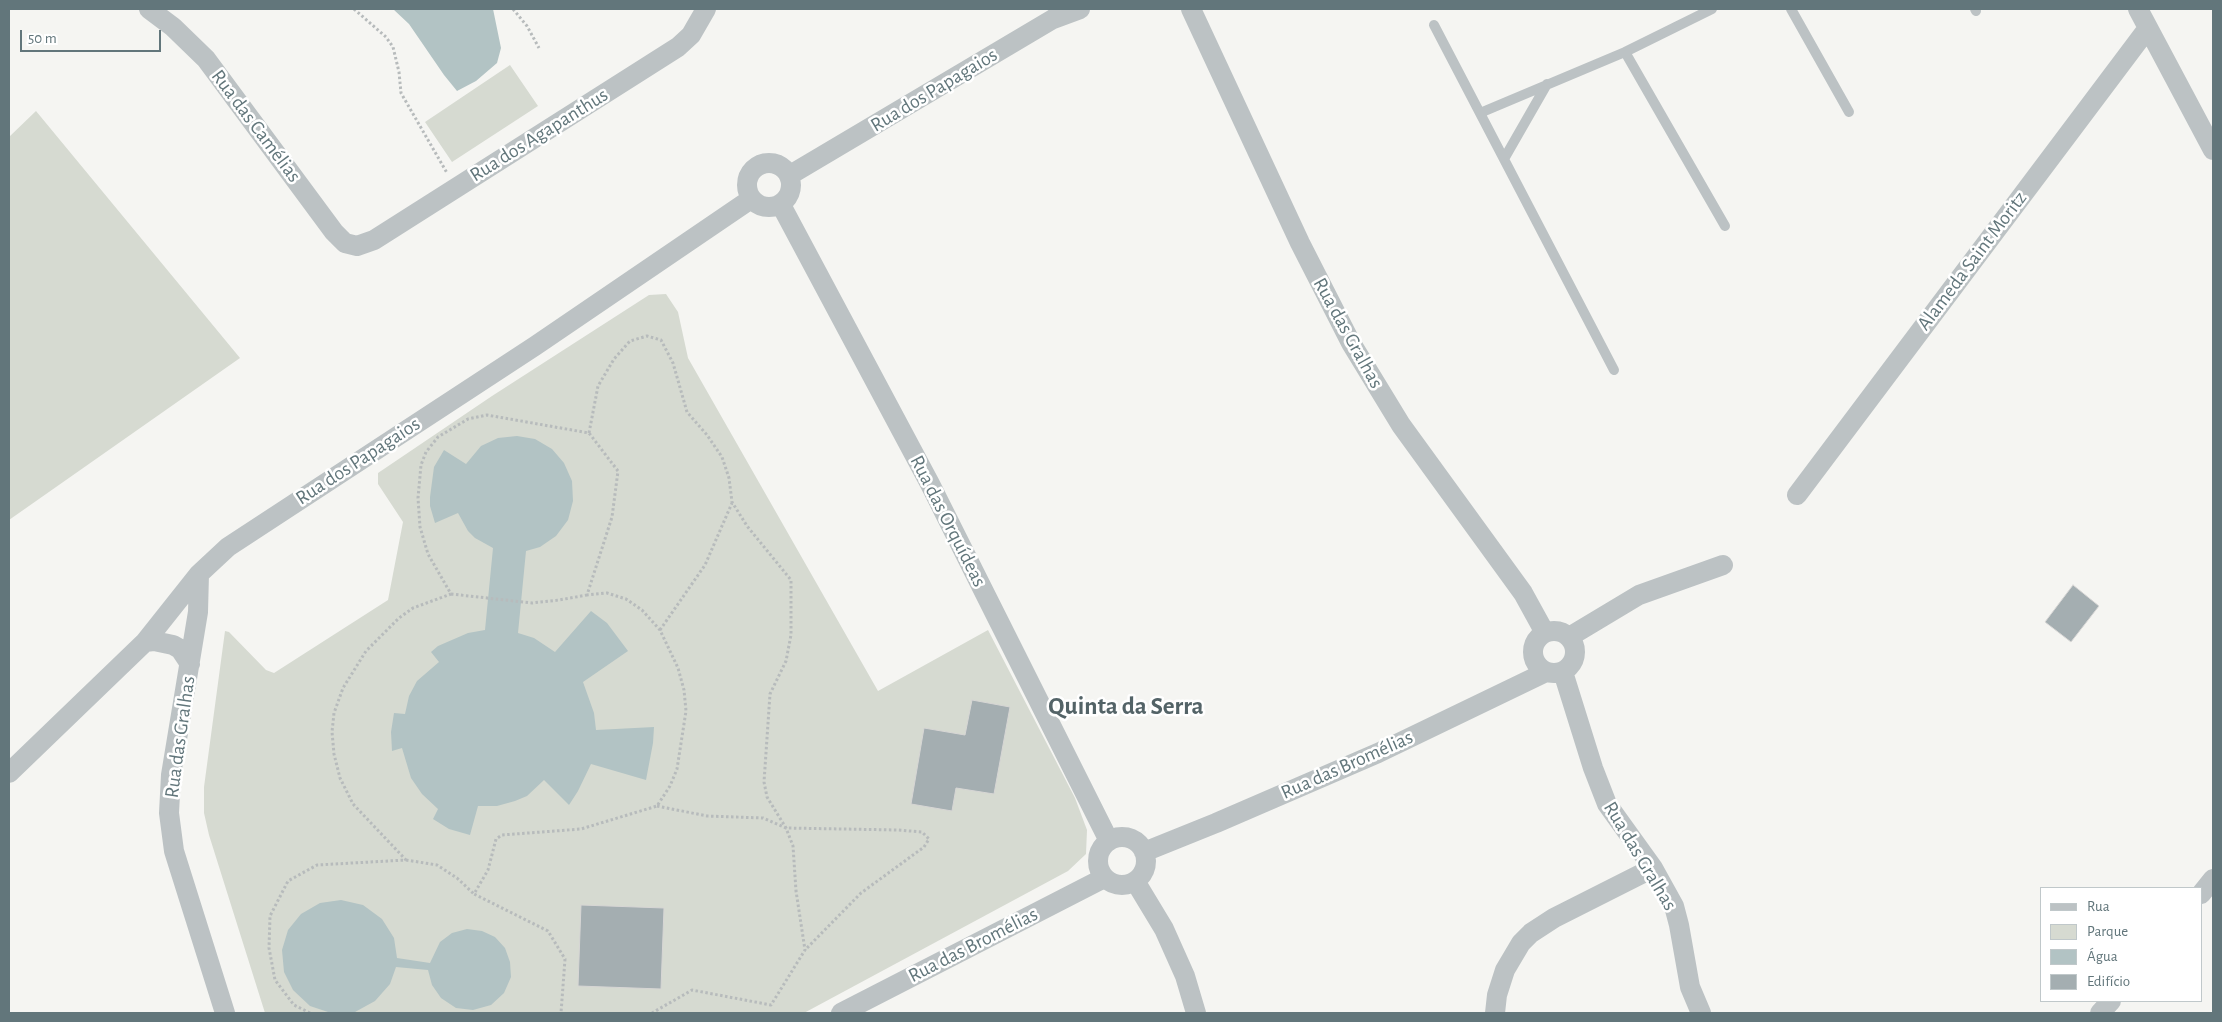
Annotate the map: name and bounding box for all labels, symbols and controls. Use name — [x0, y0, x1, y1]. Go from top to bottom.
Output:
scale bar — [22, 20, 164, 52]
text: 50 m — [28, 31, 57, 46]
street label: Rua dos Papagaios — [866, 43, 1002, 137]
street label: Rua das Camélias — [206, 65, 306, 187]
street label: Rua dos Agapanthus — [465, 83, 613, 187]
street label: Alameda Saint Moritz — [1912, 187, 2032, 335]
street label: Rua das Gralhas — [1308, 273, 1388, 393]
street label: Rua dos Papagaios — [291, 412, 425, 510]
street label: Rua das Orquídeas — [905, 451, 991, 591]
street label: Rua das Gralhas — [160, 675, 200, 799]
district label: Quinta da Serra — [1048, 691, 1204, 721]
street label: Rua das Bromélias — [1277, 725, 1417, 805]
street label: Rua das Gralhas — [1598, 797, 1682, 915]
legend — [2040, 887, 2202, 1002]
text: Rua — [2087, 899, 2110, 914]
street label: Rua das Bromélias — [904, 902, 1042, 988]
text: Parque — [2087, 924, 2128, 939]
text: Água — [2087, 949, 2118, 964]
text: Edifício — [2087, 974, 2130, 989]

